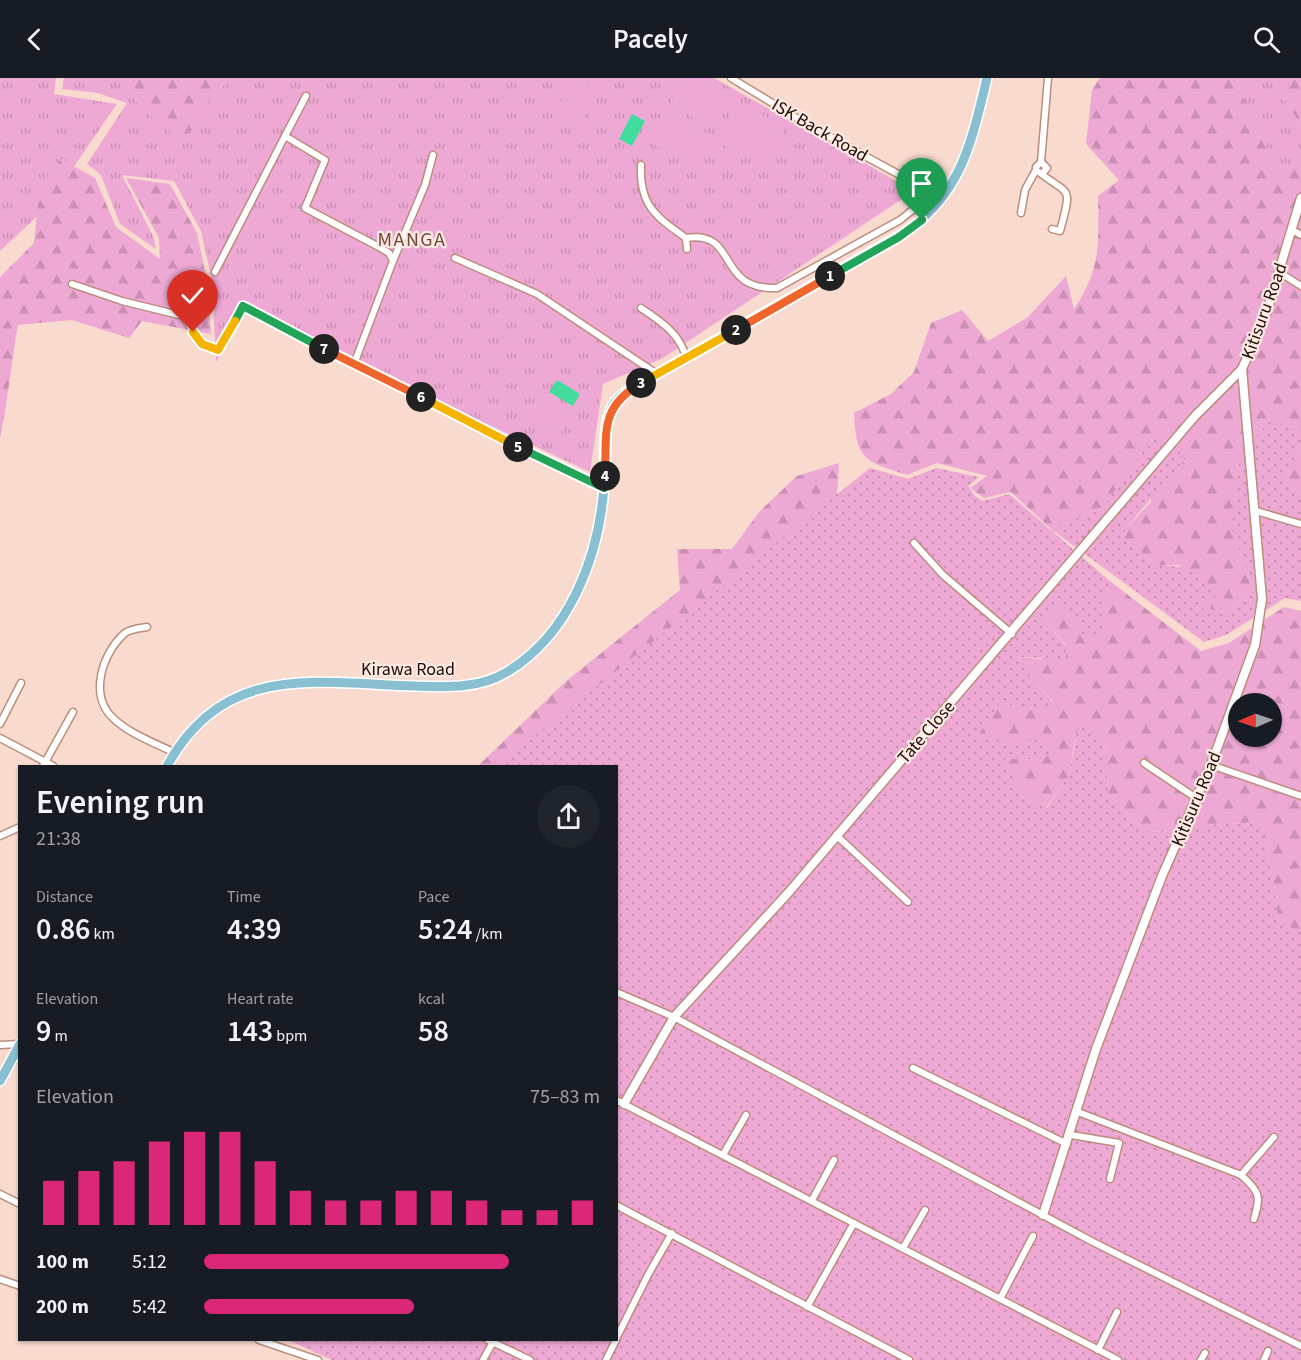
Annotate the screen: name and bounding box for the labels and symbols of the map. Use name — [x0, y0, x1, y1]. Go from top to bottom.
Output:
street label: ISK Back Road — [767, 93, 872, 168]
pin — [896, 158, 947, 220]
district label: MANGA — [378, 226, 446, 254]
street label: Kitisuru Road — [1235, 259, 1293, 363]
pin: 1 — [815, 261, 845, 291]
pin — [167, 270, 218, 332]
pin: 2 — [721, 315, 751, 345]
pin: 7 — [309, 334, 339, 364]
pin: 3 — [626, 368, 656, 398]
pin: 6 — [406, 382, 436, 412]
pin: 5 — [503, 432, 533, 462]
pin: 4 — [590, 461, 620, 491]
street label: Kirawa Road — [361, 657, 455, 682]
north arrow — [1228, 693, 1282, 747]
street label: Tate Close — [892, 695, 961, 769]
street label: Kitisuru Road — [1165, 748, 1228, 851]

